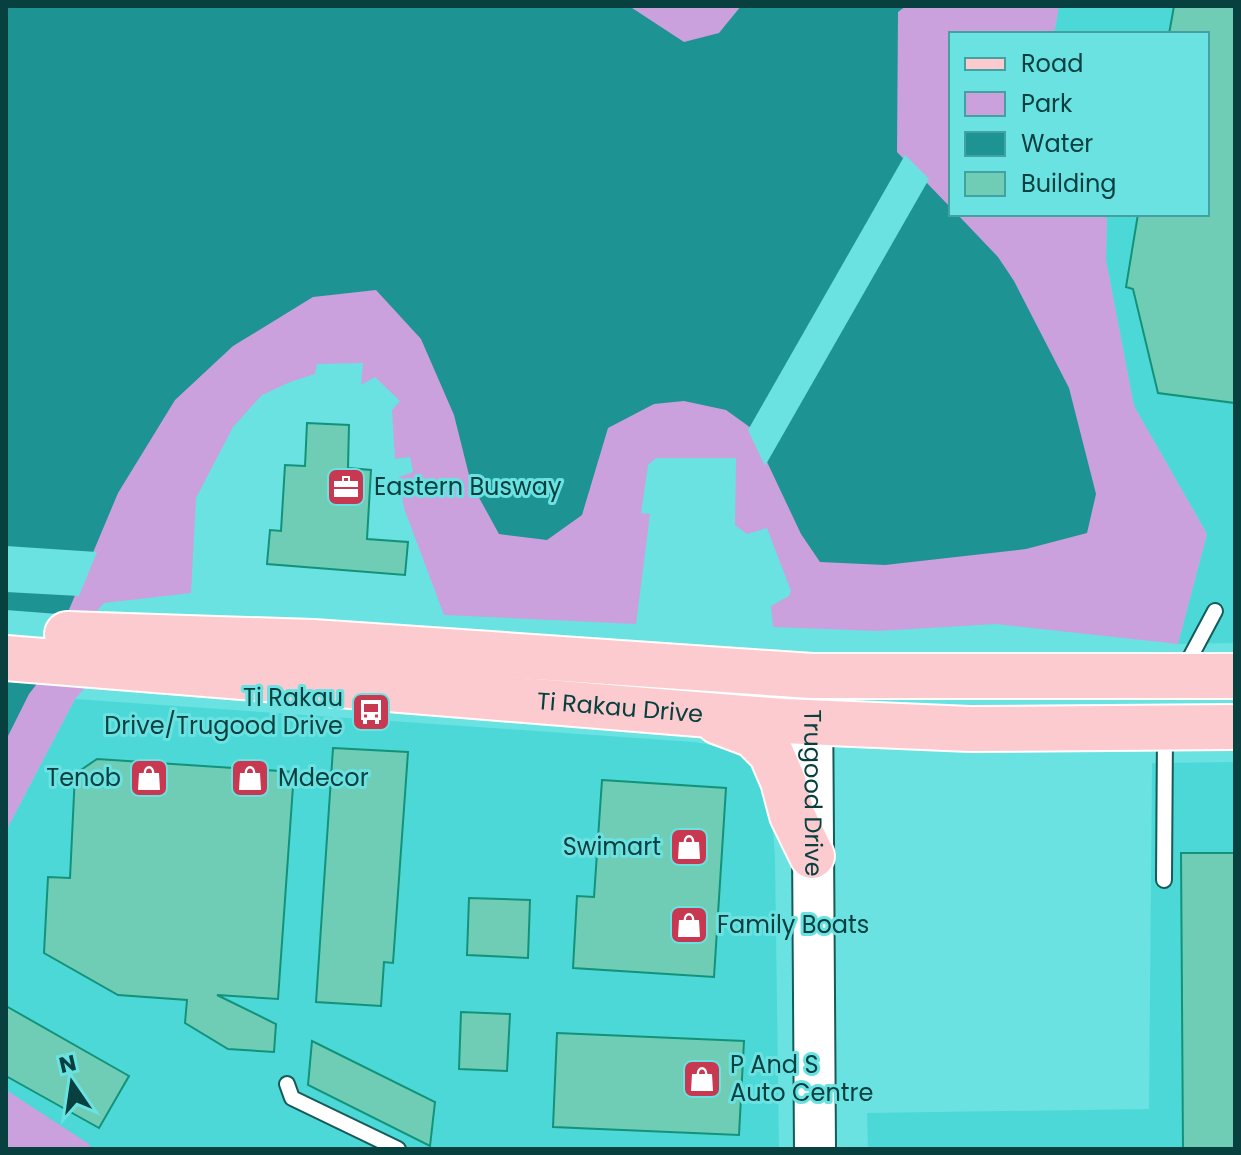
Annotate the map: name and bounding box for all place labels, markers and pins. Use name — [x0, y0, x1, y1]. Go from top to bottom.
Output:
office icon: Eastern Busway — [325, 466, 367, 508]
place label: Eastern Busway — [374, 470, 562, 503]
place label: Ti Rakau Drive/Trugood Drive — [104, 681, 343, 742]
bus stop icon: Ti Rakau Drive/Trugood Drive — [350, 691, 392, 733]
shop icon: Tenob — [128, 757, 170, 799]
shop icon: Mdecor — [229, 757, 271, 799]
place label: Tenob — [46, 761, 121, 794]
place label: Mdecor — [278, 761, 369, 794]
shop icon: Swimart — [668, 826, 710, 868]
place label: Swimart — [563, 830, 661, 863]
shop icon: Family Boats — [668, 904, 710, 946]
place label: Family Boats — [717, 908, 869, 941]
place label: P And S Auto Centre — [730, 1048, 873, 1109]
shop icon: P And S Auto Centre — [681, 1058, 723, 1100]

